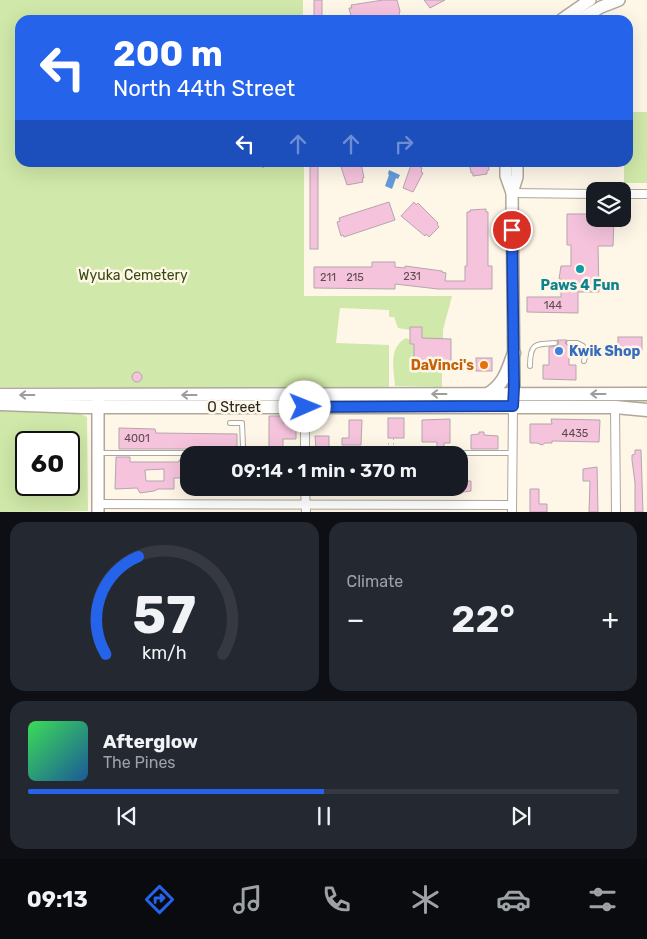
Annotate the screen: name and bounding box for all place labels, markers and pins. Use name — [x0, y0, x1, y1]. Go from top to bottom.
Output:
pin — [491, 209, 533, 251]
marker: Paws 4 Fun — [574, 263, 586, 275]
place label: Paws 4 Fun — [541, 277, 619, 294]
place label: Kwik Shop — [569, 343, 640, 360]
marker: Kwik Shop — [553, 345, 565, 357]
place label: DaVinci's — [411, 357, 474, 374]
marker: DaVinci's — [478, 359, 490, 371]

